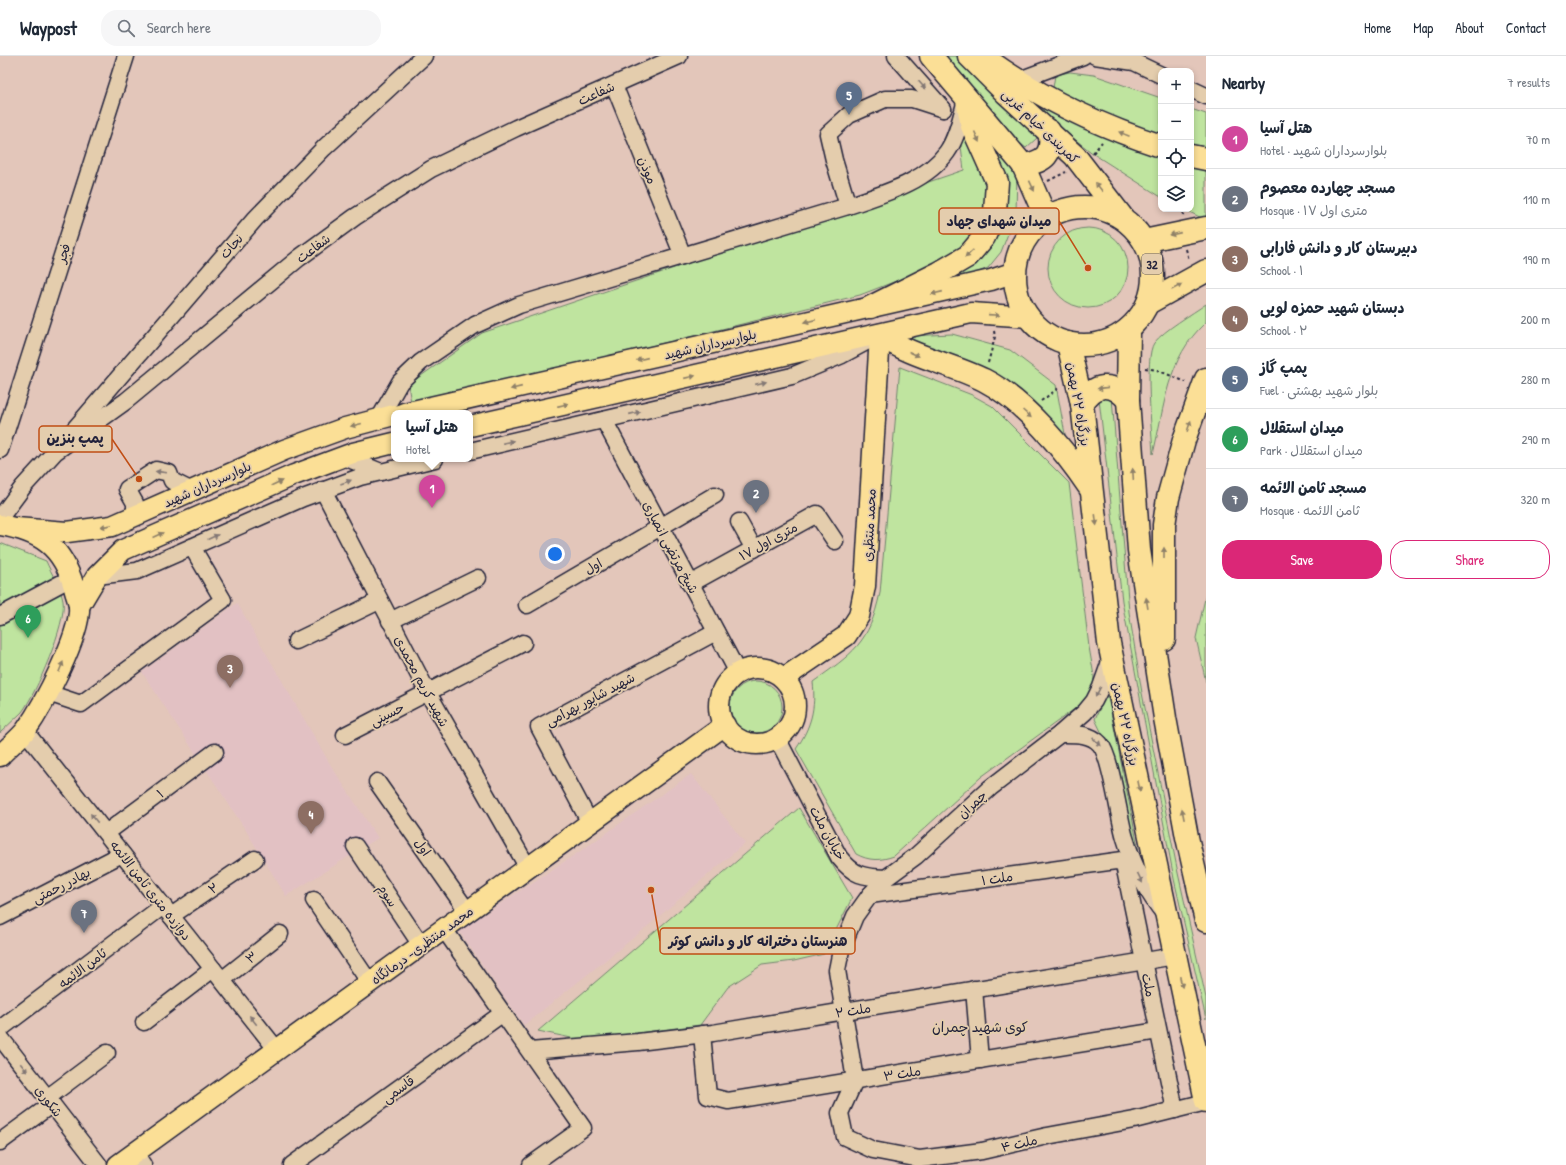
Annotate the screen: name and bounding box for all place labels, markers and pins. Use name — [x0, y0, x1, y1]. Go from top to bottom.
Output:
pin: 5 — [836, 82, 862, 115]
callout: میدان شهدای جهاد — [939, 208, 1059, 234]
callout: پمپ بنزین — [39, 426, 112, 452]
pin: 1 — [419, 475, 445, 508]
pin: 2 — [743, 480, 769, 513]
pin: 6 — [15, 605, 41, 638]
pin: 3 — [217, 655, 243, 688]
pin: 4 — [298, 801, 324, 834]
pin: 7 — [71, 900, 97, 933]
callout: هنرستان دخترانه کار و دانش کوثر — [660, 928, 855, 954]

